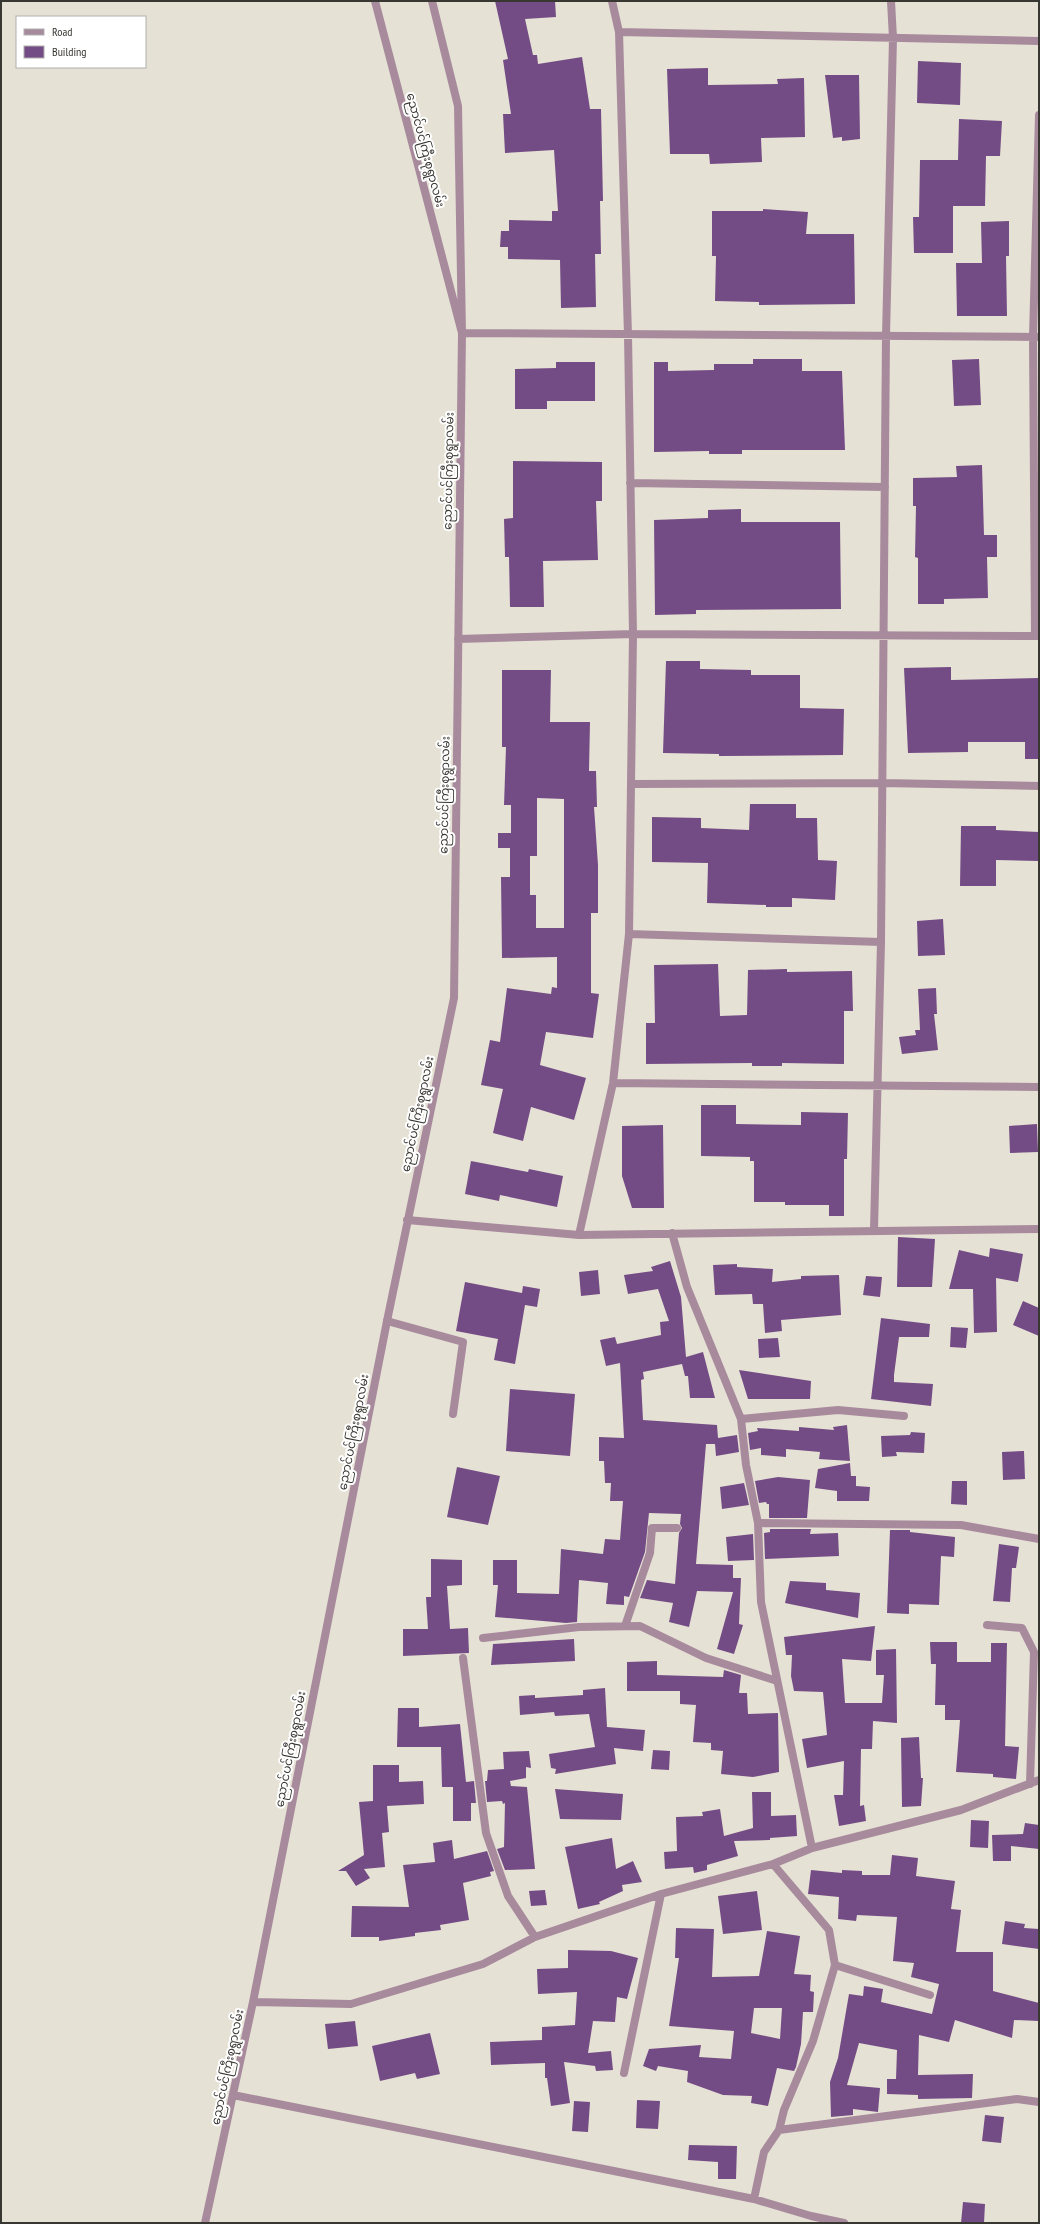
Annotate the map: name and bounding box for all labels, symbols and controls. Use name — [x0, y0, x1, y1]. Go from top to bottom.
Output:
legend — [16, 16, 146, 68]
text: Road — [52, 24, 72, 39]
text: Building — [52, 44, 87, 59]
street label: ညောင်ပင်ကြီးစုရွာလမ်း — [401, 91, 449, 210]
street label: ညောင်ပင်ကြီးစုရွာလမ်း — [438, 412, 460, 530]
street label: ညောင်ပင်ကြီးစုရွာလမ်း — [434, 736, 456, 854]
street label: ညောင်ပင်ကြီးစုရွာလမ်း — [396, 1055, 440, 1174]
street label: ညောင်ပင်ကြီးစုရွာလမ်း — [333, 1373, 375, 1492]
street label: ညောင်ပင်ကြီးစုရွာလမ်း — [270, 1690, 312, 1809]
street label: ညောင်ပင်ကြီးစုရွာလမ်း — [206, 2008, 250, 2127]

